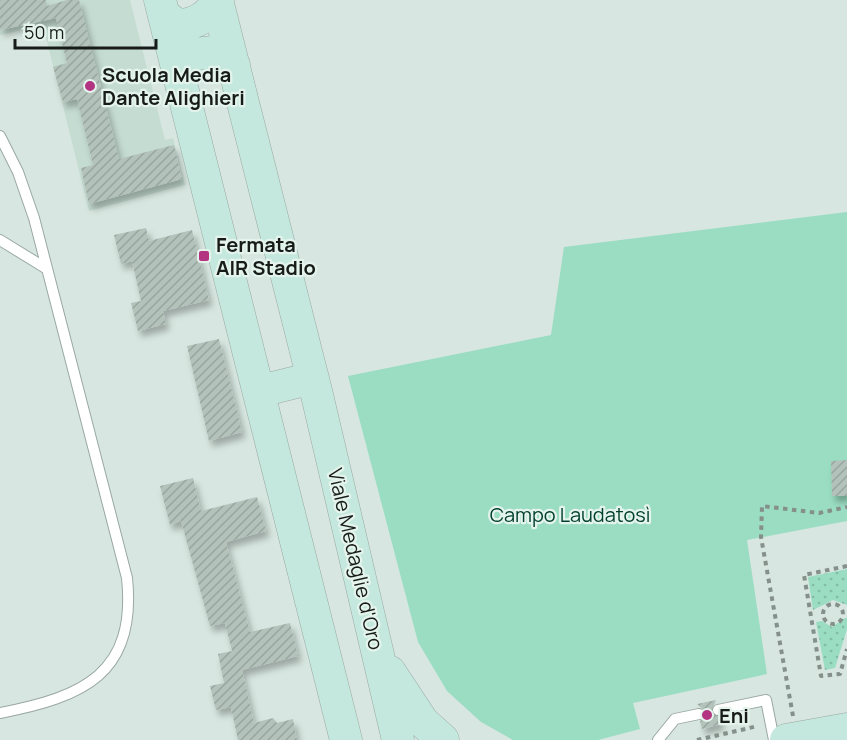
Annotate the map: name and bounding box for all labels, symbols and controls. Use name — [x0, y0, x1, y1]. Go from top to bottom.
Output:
scale bar — [15, 12, 156, 50]
text: 50 m — [24, 20, 64, 44]
place label: Scuola Media Dante Alighieri — [102, 61, 245, 111]
marker: Scuola Media Dante Alighieri — [83, 79, 97, 93]
place label: Fermata AIR Stadio — [216, 231, 316, 281]
marker: Fermata AIR Stadio — [197, 249, 211, 263]
street label: Viale Medaglie d'Oro — [322, 466, 390, 653]
park label: Campo Laudatosì — [490, 501, 650, 528]
place label: Eni — [719, 702, 749, 729]
marker: Eni — [700, 708, 714, 722]

